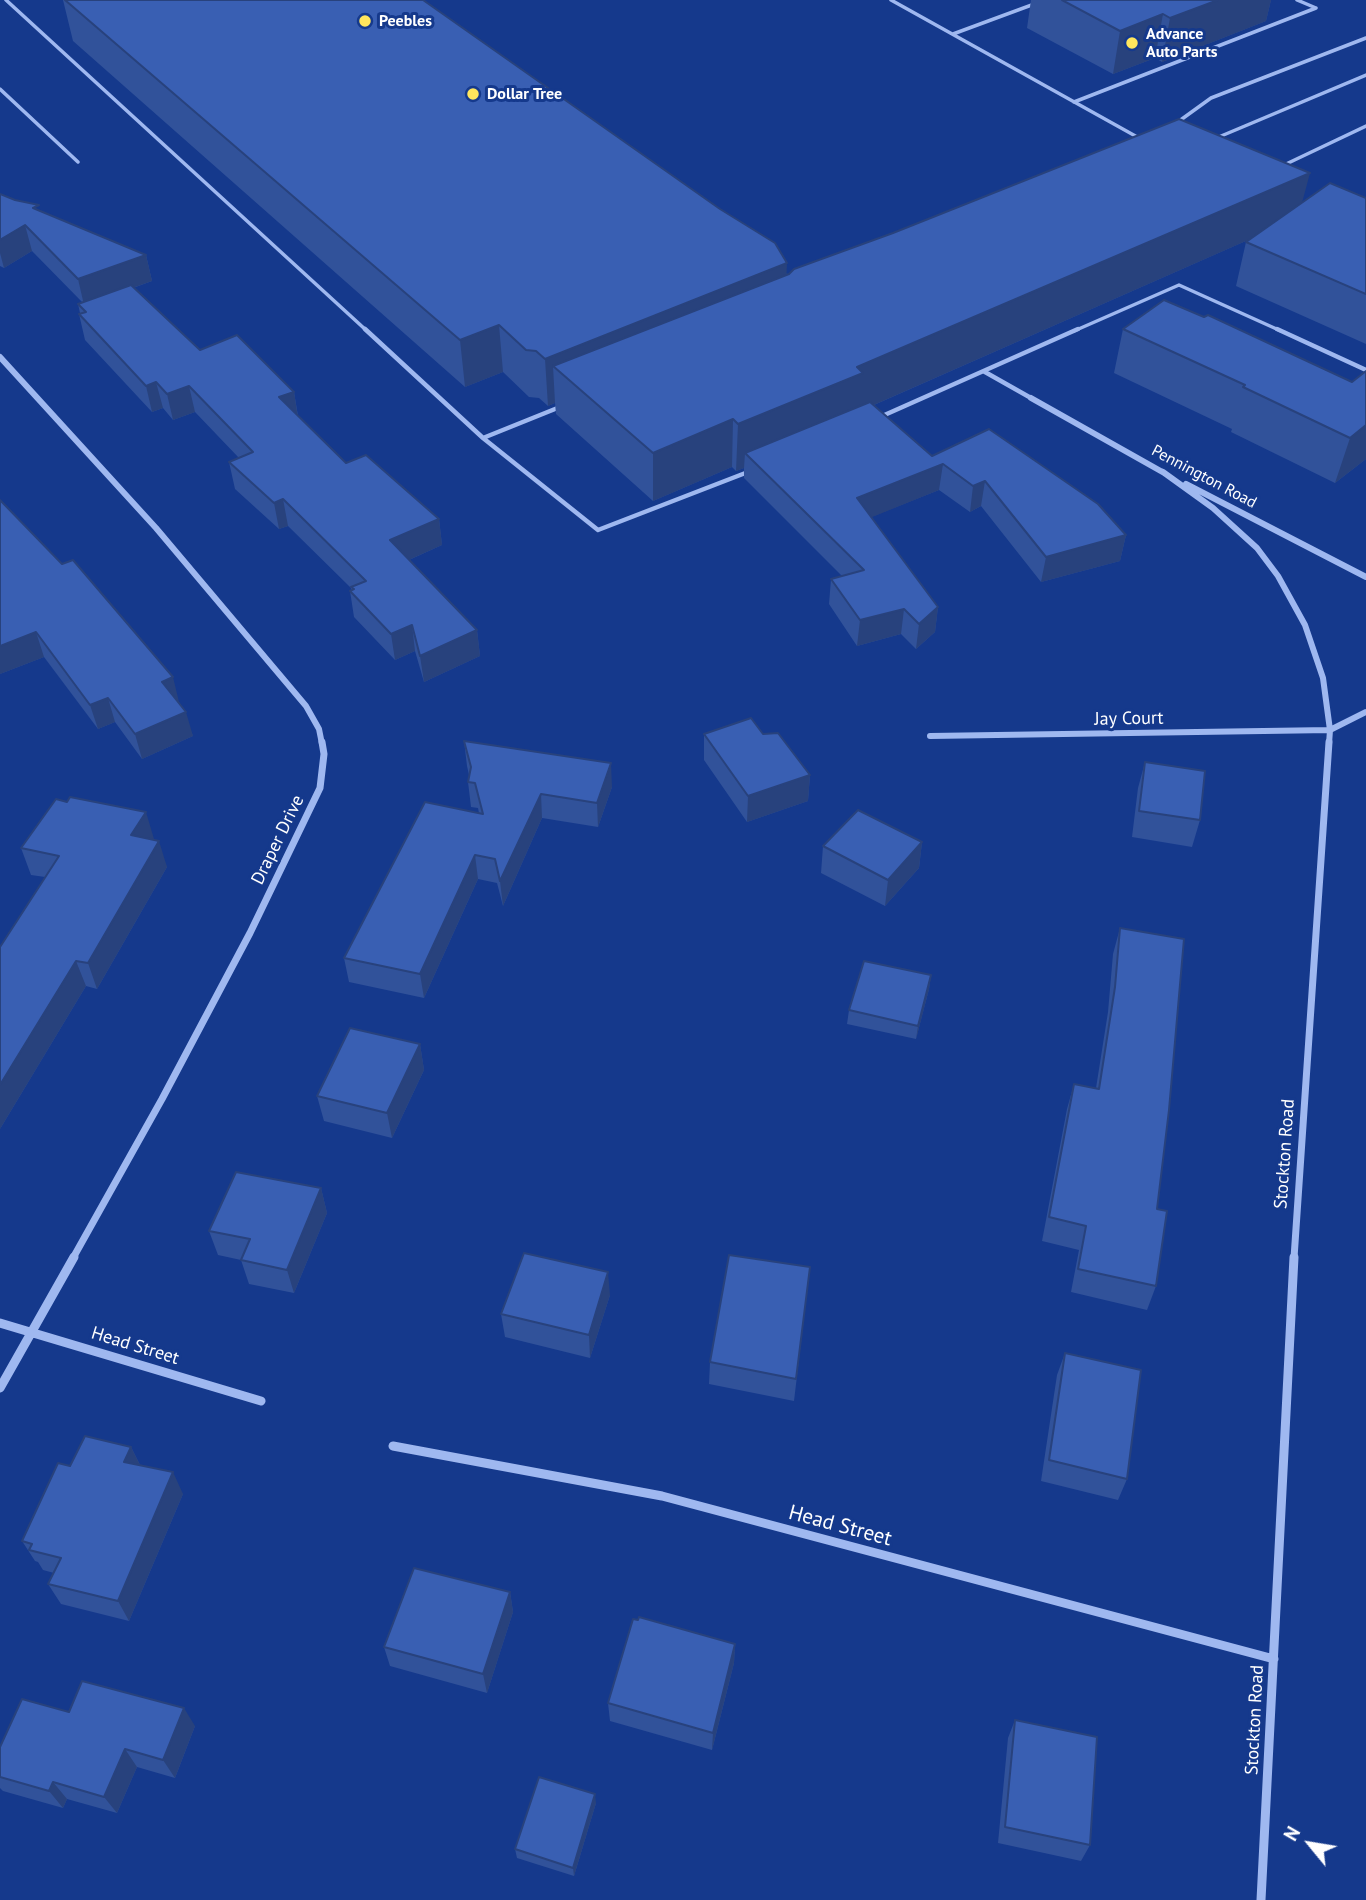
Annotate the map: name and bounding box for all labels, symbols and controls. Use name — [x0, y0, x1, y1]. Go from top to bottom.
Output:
place label: Peebles — [379, 11, 432, 31]
marker: Peebles — [357, 13, 373, 29]
place label: Advance Auto Parts — [1146, 24, 1217, 62]
marker: Advance Auto Parts — [1124, 35, 1140, 51]
place label: Dollar Tree — [487, 84, 562, 104]
marker: Dollar Tree — [465, 86, 481, 102]
street label: Pennington Road — [1148, 441, 1260, 513]
street label: Jay Court — [1094, 708, 1164, 730]
street label: Draper Drive — [247, 792, 309, 888]
street label: Stockton Road — [1270, 1098, 1300, 1210]
street label: Head Street — [89, 1322, 181, 1370]
street label: Head Street — [786, 1500, 894, 1552]
street label: Stockton Road — [1241, 1664, 1269, 1776]
north arrow — [1275, 1809, 1345, 1879]
text: N — [1278, 1822, 1305, 1845]

